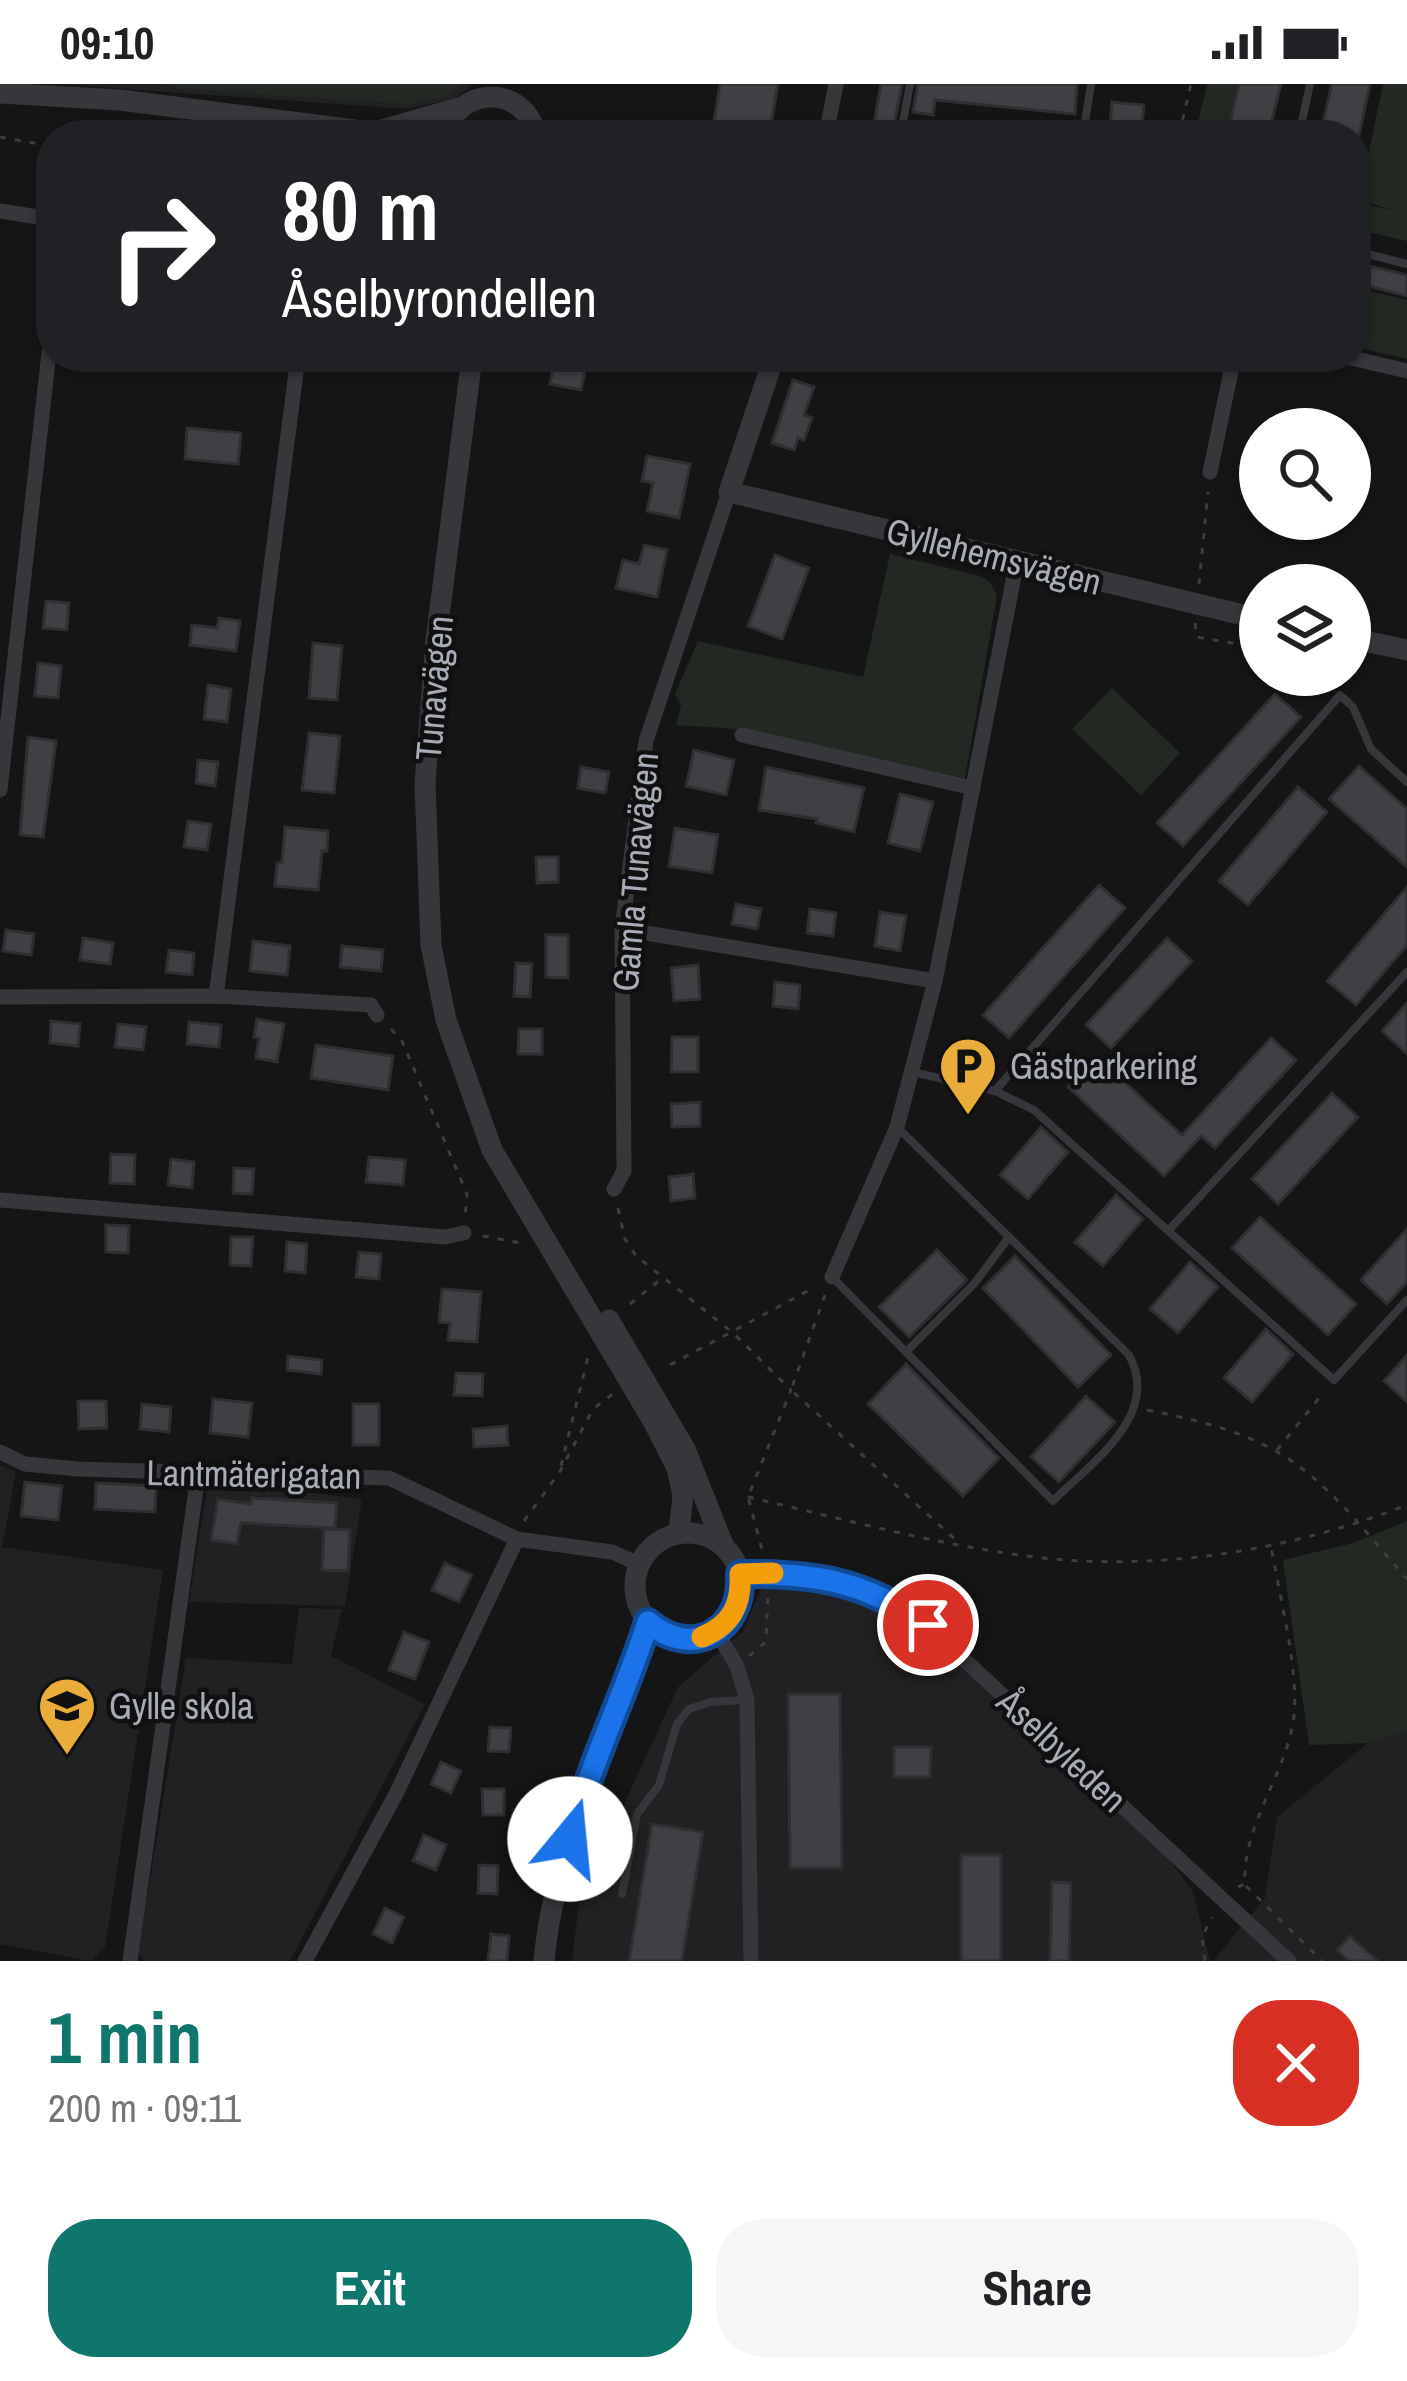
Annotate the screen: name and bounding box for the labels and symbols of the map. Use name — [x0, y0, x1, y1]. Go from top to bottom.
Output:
street label: Gyllehemsvägen — [882, 506, 1106, 606]
street label: Tunavägen — [404, 614, 464, 762]
street label: Gamla Tunavägen — [601, 750, 669, 994]
parking icon: Gästparkering — [937, 1035, 999, 1117]
place label: Gästparkering — [1010, 1042, 1198, 1090]
street label: Lantmäterigatan — [146, 1448, 362, 1500]
pin — [877, 1574, 979, 1676]
school or university icon: Gylle skola — [36, 1675, 98, 1757]
street label: Åselbyleden — [986, 1677, 1137, 1822]
place label: Gylle skola — [109, 1682, 253, 1730]
position arrow — [507, 1776, 633, 1902]

